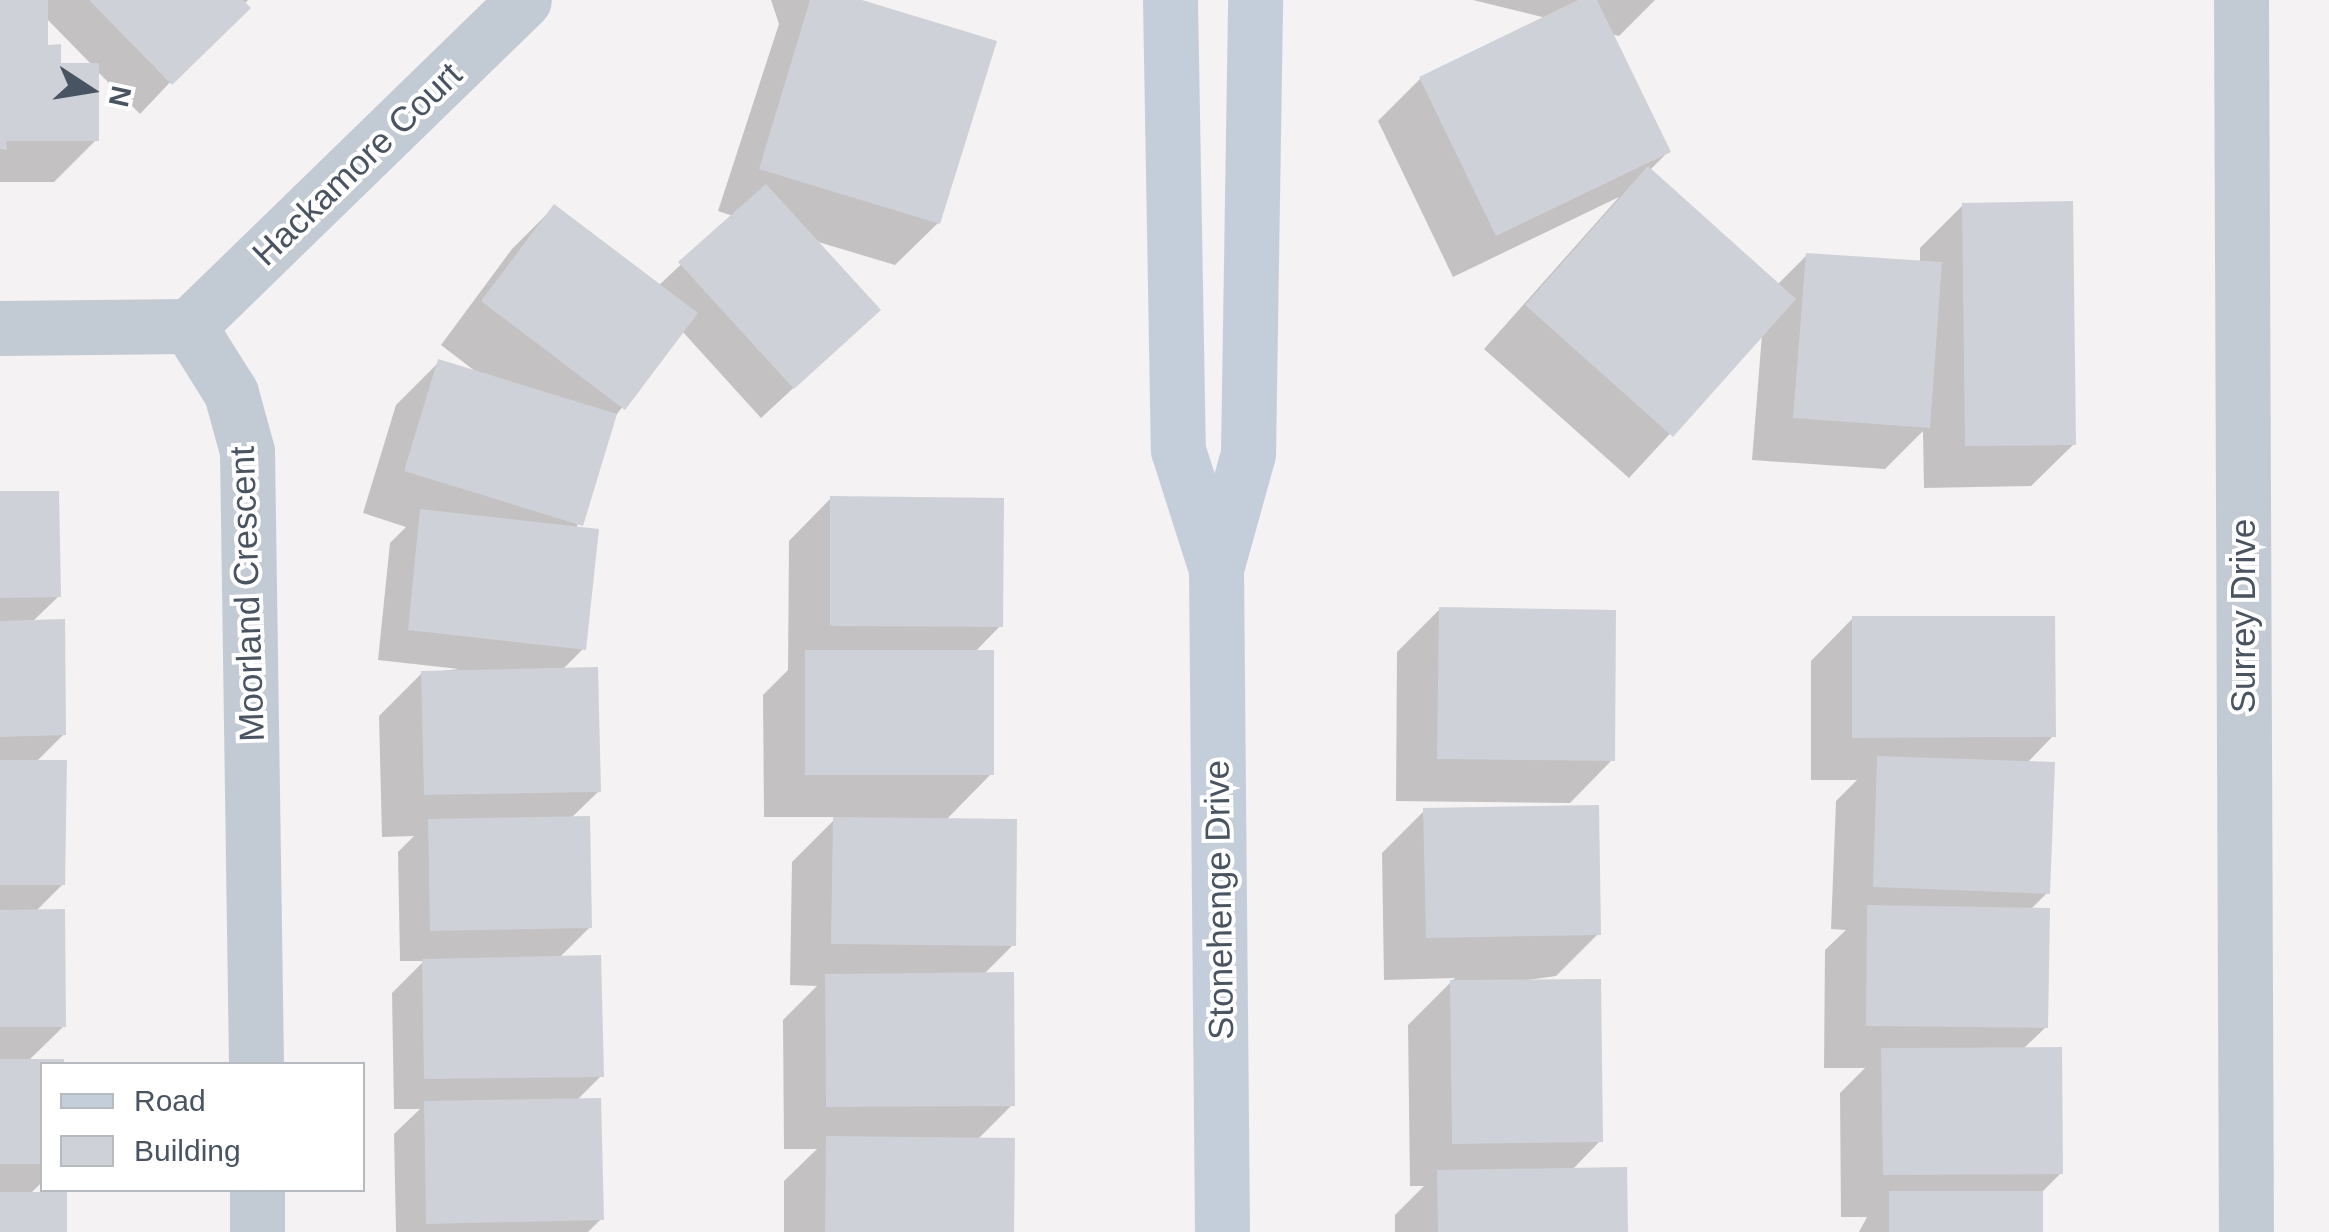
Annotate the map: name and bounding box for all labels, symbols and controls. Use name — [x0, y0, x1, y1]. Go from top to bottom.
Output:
north arrow — [40, 40, 140, 140]
street label: Hackamore Court — [244, 54, 470, 274]
text: N — [103, 83, 137, 109]
street label: Moorland Crescent — [221, 446, 273, 742]
street label: Surrey Drive — [2222, 519, 2264, 713]
street label: Stonehenge Drive — [1196, 760, 1242, 1040]
legend — [40, 1062, 365, 1192]
text: Road — [134, 1084, 206, 1117]
text: Building — [134, 1134, 241, 1167]

